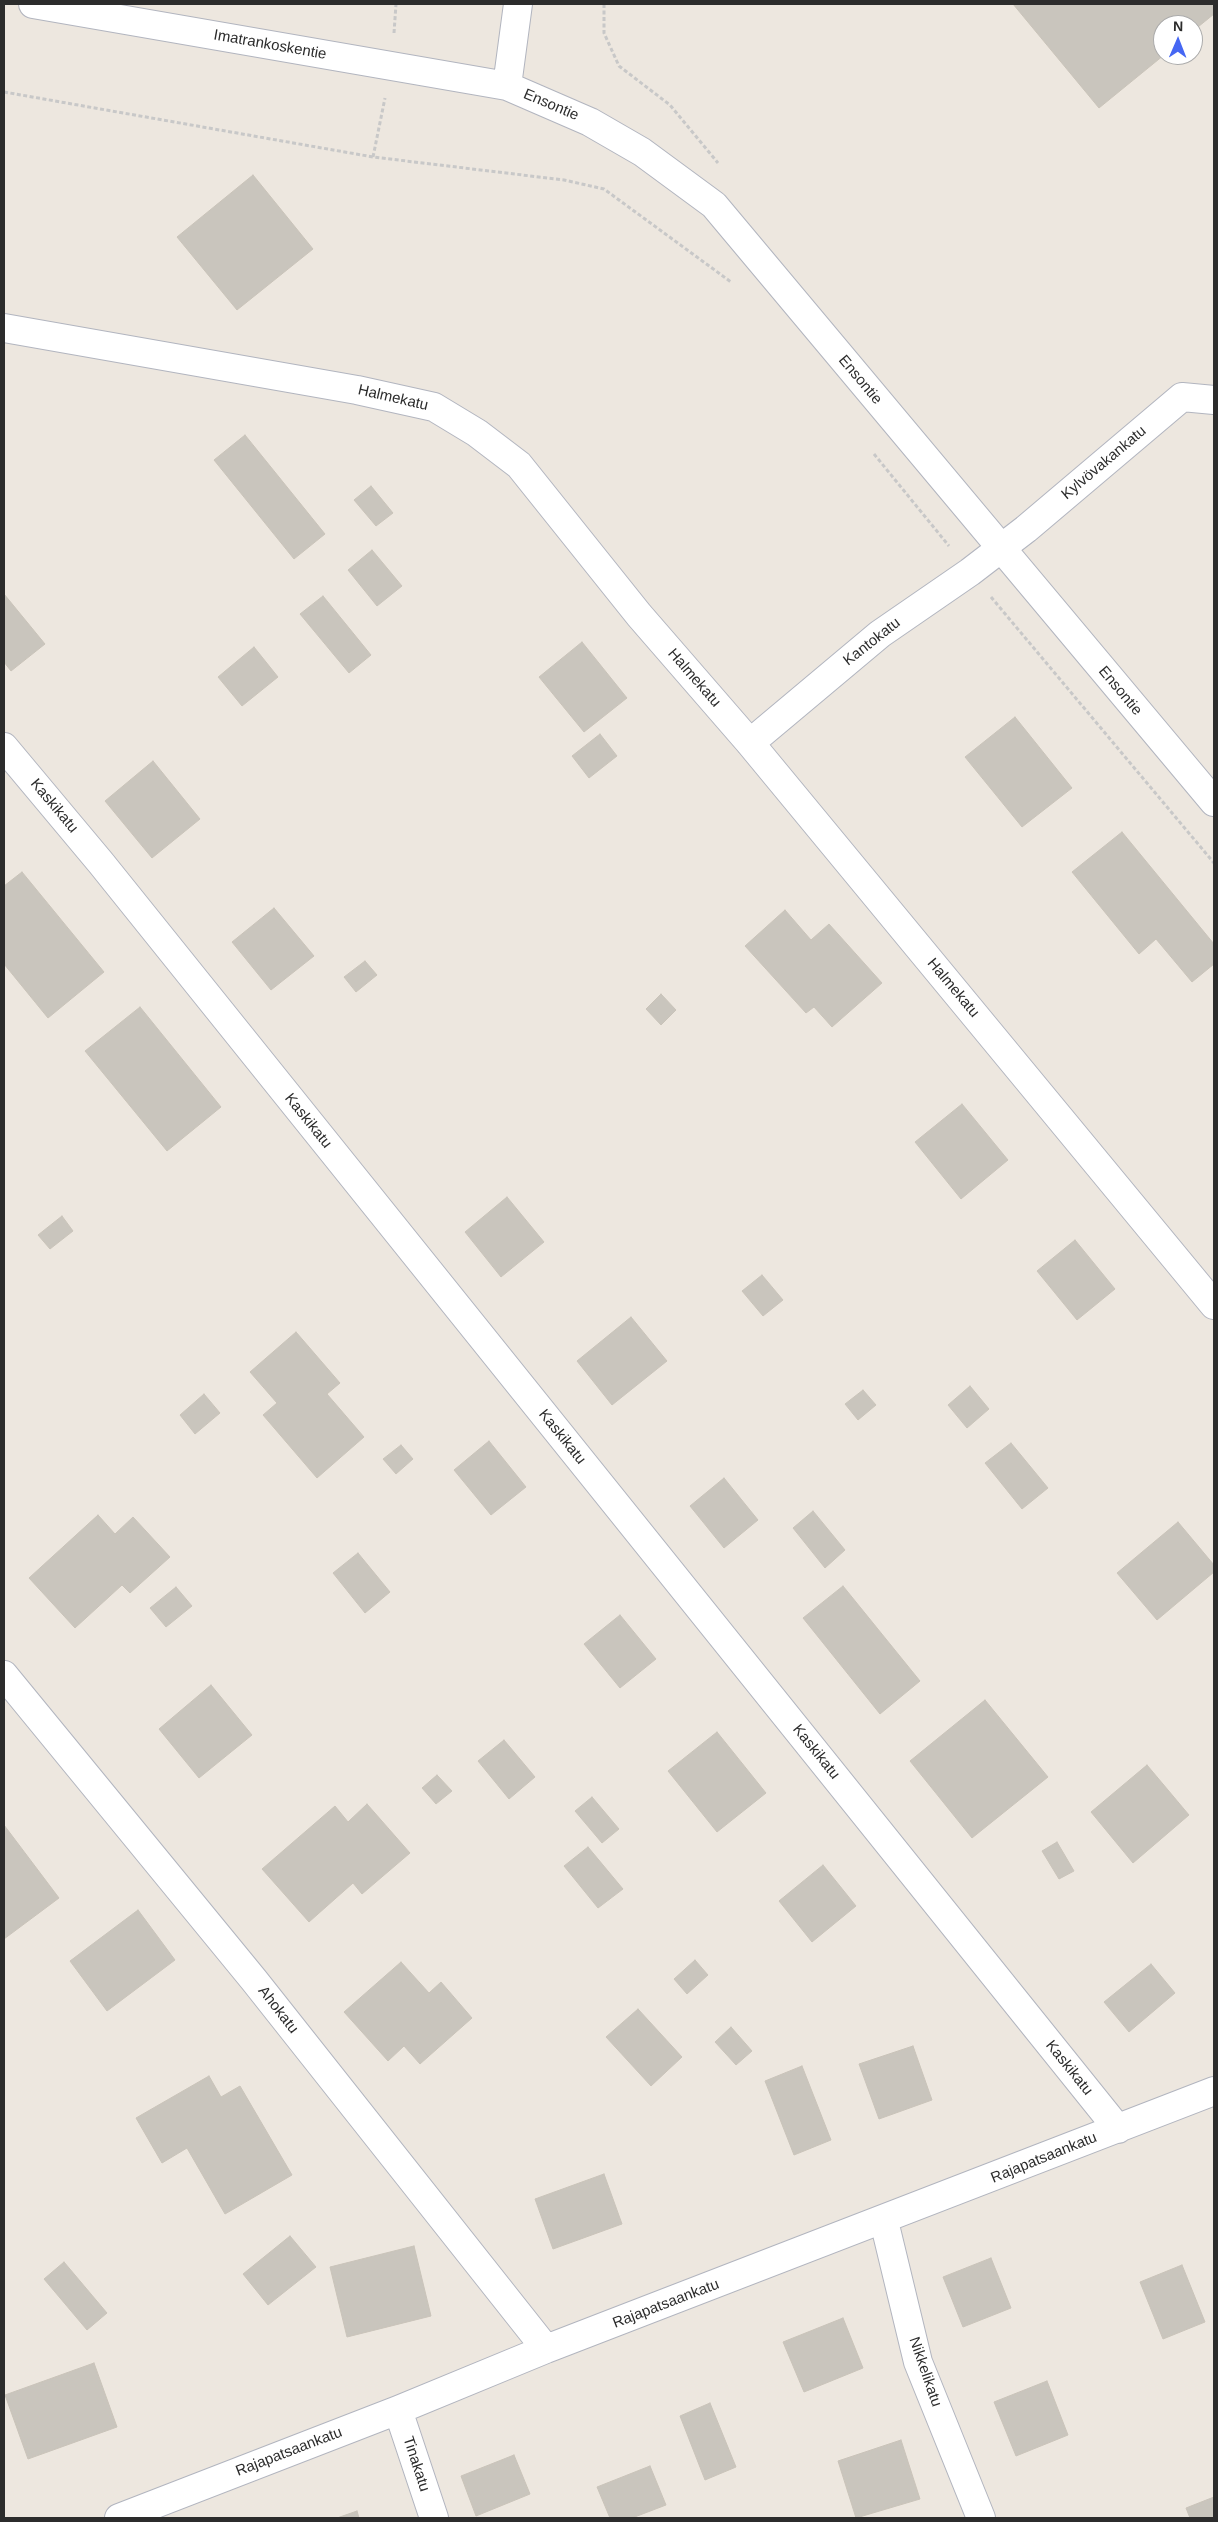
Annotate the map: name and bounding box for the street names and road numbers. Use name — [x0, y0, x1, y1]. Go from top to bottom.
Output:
street label: Imatrankoskentie — [212, 26, 328, 64]
street label: Ensontie — [521, 85, 581, 125]
street label: Ensontie — [834, 352, 886, 408]
street label: Halmekatu — [356, 381, 430, 415]
street label: Kylvövakankatu — [1058, 422, 1150, 504]
street label: Kantokatu — [840, 614, 904, 670]
street label: Halmekatu — [664, 645, 724, 711]
street label: Ensontie — [1094, 663, 1146, 719]
street label: Kaskikatu — [26, 775, 82, 837]
street label: Halmekatu — [923, 955, 983, 1021]
street label: Kaskikatu — [281, 1090, 335, 1152]
street label: Kaskikatu — [535, 1406, 589, 1468]
street label: Kaskikatu — [789, 1721, 843, 1783]
street label: Ahokatu — [254, 1983, 302, 2037]
street label: Kaskikatu — [1042, 2037, 1096, 2099]
street label: Rajapatsaankatu — [988, 2129, 1100, 2187]
street label: Rajapatsaankatu — [610, 2275, 722, 2333]
street label: Nikkelikatu — [905, 2335, 945, 2409]
street label: Rajapatsaankatu — [233, 2423, 345, 2481]
street label: Tinakatu — [399, 2434, 433, 2494]

